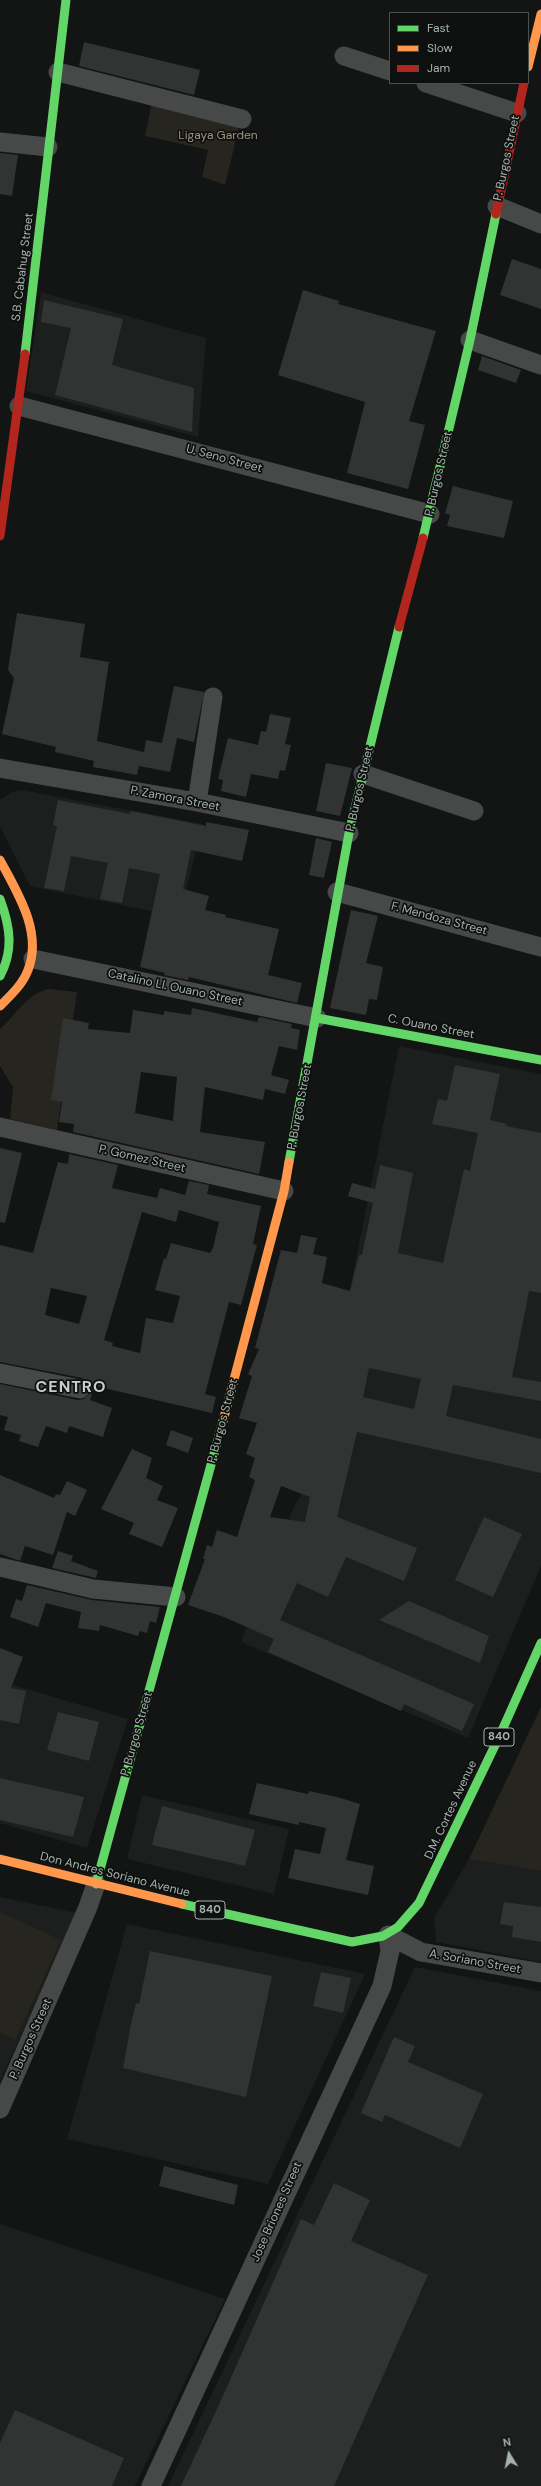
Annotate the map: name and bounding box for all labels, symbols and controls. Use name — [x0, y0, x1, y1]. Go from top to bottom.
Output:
legend — [389, 12, 529, 84]
text: Fast — [427, 20, 450, 36]
text: Slow — [427, 40, 453, 56]
text: Jam — [427, 60, 450, 76]
street label: P. Burgos Street — [491, 114, 523, 202]
park label: Ligaya Garden — [178, 129, 258, 143]
street label: S.B. Cabahug Street — [9, 212, 37, 322]
street label: P. Burgos Street — [422, 430, 456, 518]
street label: U. Seno Street — [184, 442, 264, 476]
street label: P. Burgos Street — [343, 745, 377, 833]
street label: P. Zamora Street — [129, 783, 221, 815]
street label: F. Mendoza Street — [389, 899, 489, 939]
street label: Catalino Ll. Ouano Street — [106, 967, 244, 1009]
street label: C. Ouano Street — [386, 1012, 476, 1042]
street label: P. Burgos Street — [285, 1063, 315, 1151]
street label: P. Gomez Street — [97, 1142, 187, 1176]
street label: P. Burgos Street — [205, 1377, 241, 1465]
district label: CENTRO — [36, 1378, 106, 1398]
street label: P. Burgos Street — [118, 1690, 156, 1778]
road number: 840 — [484, 1728, 514, 1746]
street label: D.M. Cortes Avenue — [422, 1758, 480, 1862]
street label: Don Andres Soriano Avenue — [39, 1849, 191, 1901]
road number: 840 — [195, 1901, 225, 1919]
street label: A. Soriano Street — [428, 1947, 522, 1977]
street label: P. Burgos Street — [7, 1996, 55, 2082]
street label: Jose Briones Street — [249, 2160, 305, 2264]
north arrow — [489, 2434, 529, 2474]
text: N — [502, 2435, 512, 2450]

